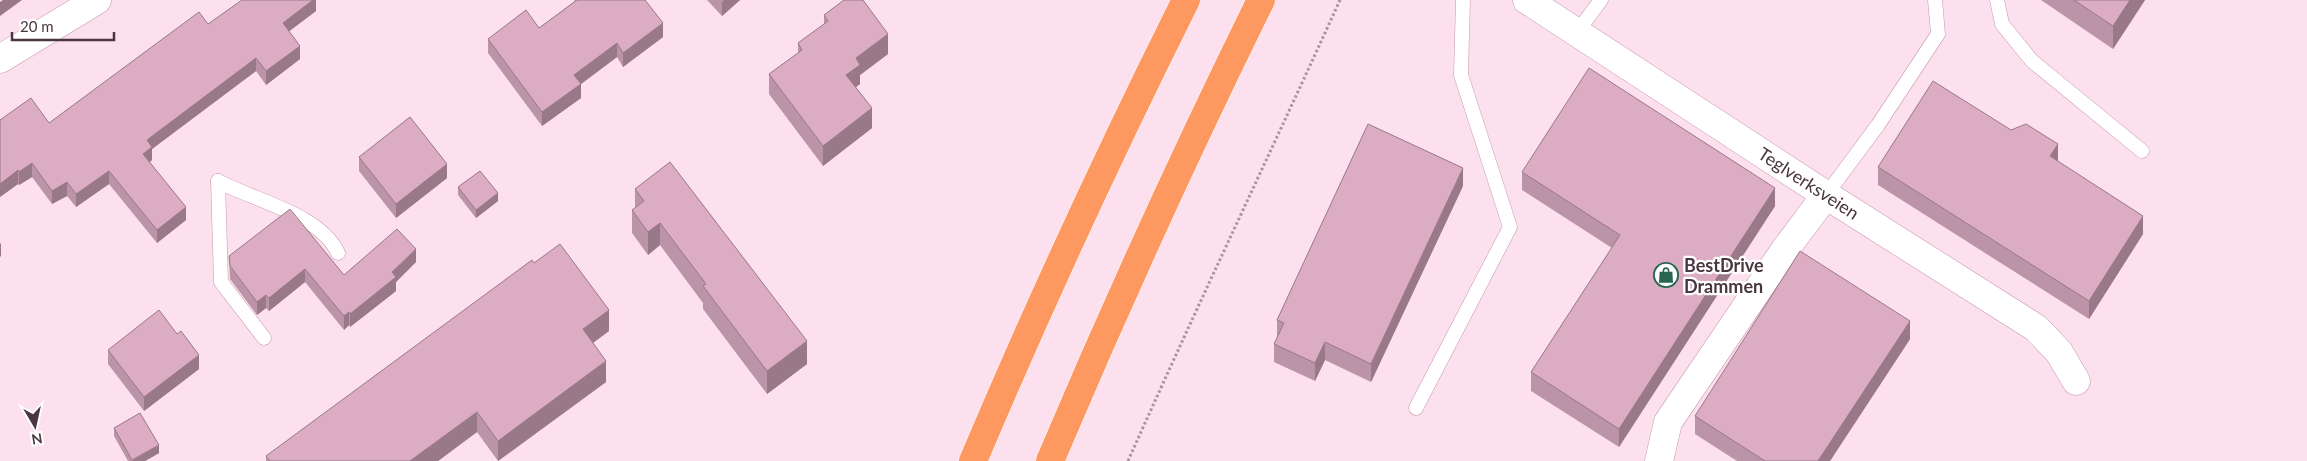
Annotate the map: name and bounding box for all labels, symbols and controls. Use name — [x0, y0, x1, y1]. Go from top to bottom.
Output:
scale bar — [12, 10, 115, 42]
text: 20 m — [20, 17, 54, 35]
street label: Teglverksveien — [1754, 142, 1864, 224]
place label: BestDrive Drammen — [1684, 254, 1764, 297]
shop icon: BestDrive Drammen — [1653, 262, 1679, 288]
north arrow — [10, 401, 60, 451]
text: N — [30, 430, 44, 449]

